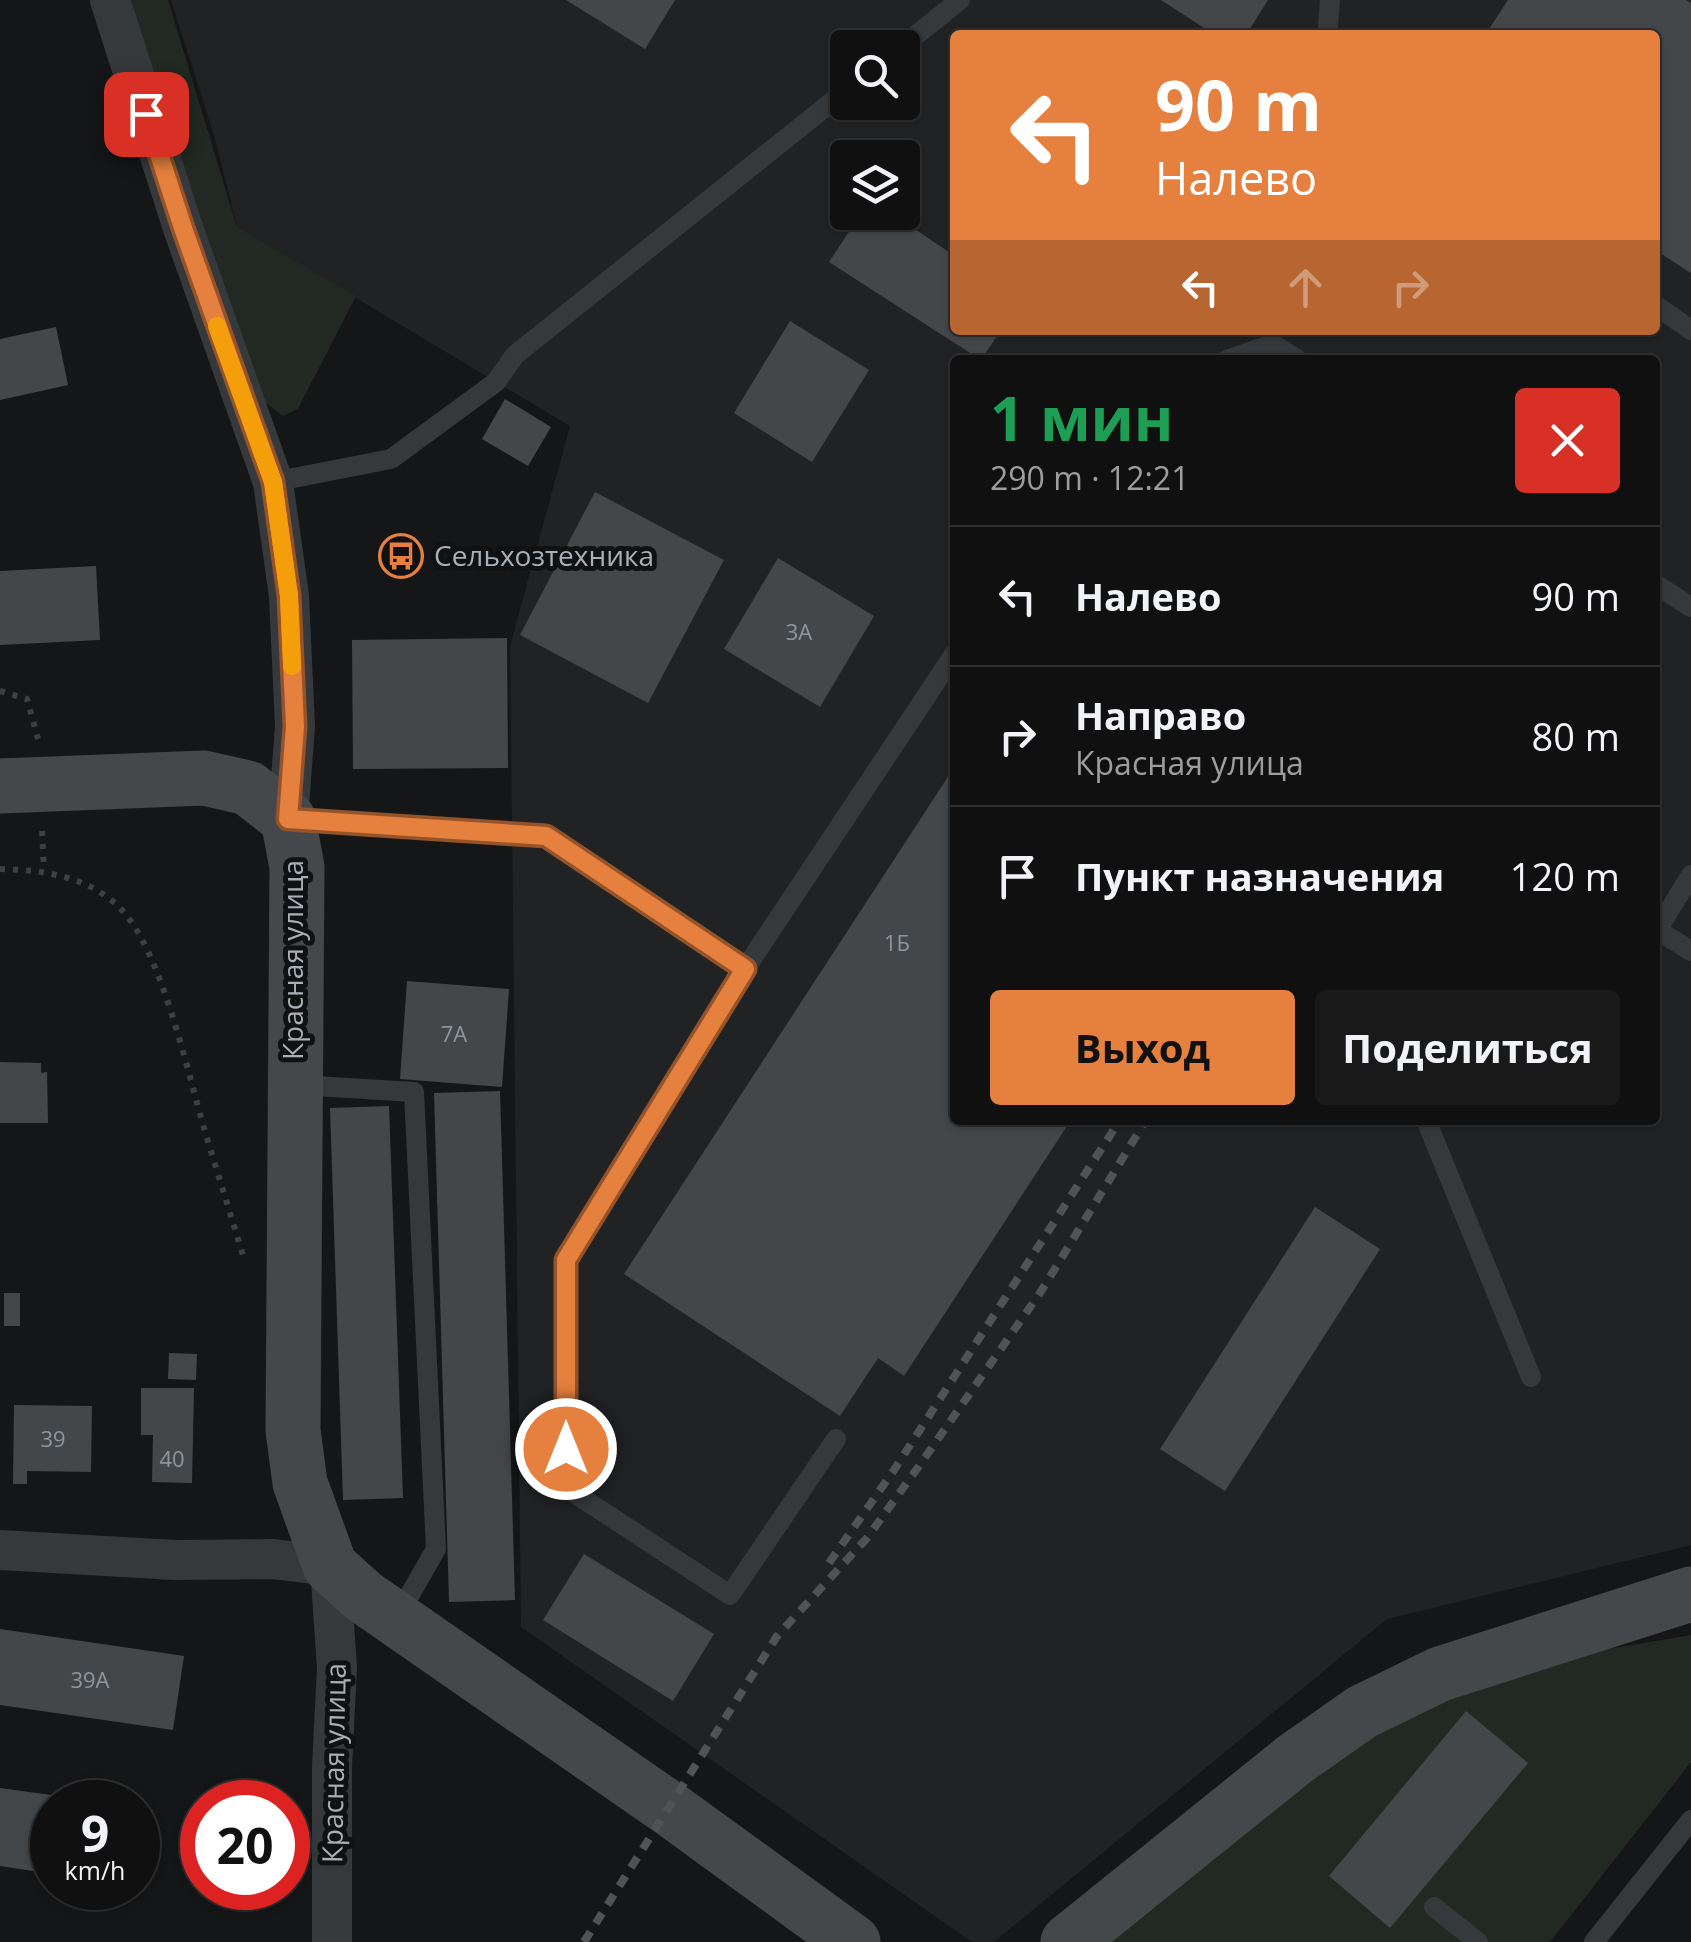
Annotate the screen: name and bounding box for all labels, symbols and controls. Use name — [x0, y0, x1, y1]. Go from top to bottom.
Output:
map controls — [830, 30, 920, 230]
button: search — [830, 30, 920, 120]
text: 90 m — [1155, 56, 1322, 152]
icon: left — [990, 70, 1120, 200]
pin — [104, 72, 189, 157]
icon: arrive — [119, 87, 174, 142]
button: layers — [830, 140, 920, 230]
text: Налево — [1155, 147, 1317, 208]
icon: left — [1173, 260, 1228, 315]
icon: ahead — [1278, 260, 1333, 315]
icon: right — [1383, 260, 1438, 315]
text: 1 мин — [990, 377, 1174, 459]
button: close — [1515, 388, 1620, 493]
text: 290 m · 12:21 — [990, 456, 1189, 499]
bus stop icon: Сельхозтехника — [378, 533, 424, 579]
place label: Сельхозтехника — [434, 536, 654, 574]
icon: left — [990, 569, 1045, 624]
text: Налево — [1075, 570, 1221, 622]
text: 90 m — [1531, 570, 1620, 622]
house number: 3А — [786, 616, 812, 646]
text: Направо — [1075, 689, 1246, 741]
icon: right — [990, 709, 1045, 764]
text: 80 m — [1531, 710, 1620, 762]
text: Красная улица — [1075, 741, 1304, 784]
icon: arrive — [990, 849, 1045, 904]
text: Пункт назначения — [1075, 850, 1444, 902]
text: 120 m — [1510, 850, 1620, 902]
street label: Красная улица — [273, 860, 311, 1060]
house number: 1Б — [884, 927, 910, 957]
button: Выход — [990, 990, 1295, 1105]
button: Поделиться — [1315, 990, 1620, 1105]
house number: 7А — [441, 1018, 467, 1048]
position arrow — [514, 1397, 618, 1501]
house number: 39 — [40, 1423, 66, 1453]
house number: 40 — [159, 1443, 185, 1473]
street label: Красная улица — [312, 1663, 354, 1863]
house number: 39А — [70, 1664, 110, 1694]
speed limit sign: 20 — [180, 1780, 310, 1910]
text: 9 — [81, 1799, 109, 1867]
text: km/h — [65, 1853, 125, 1887]

